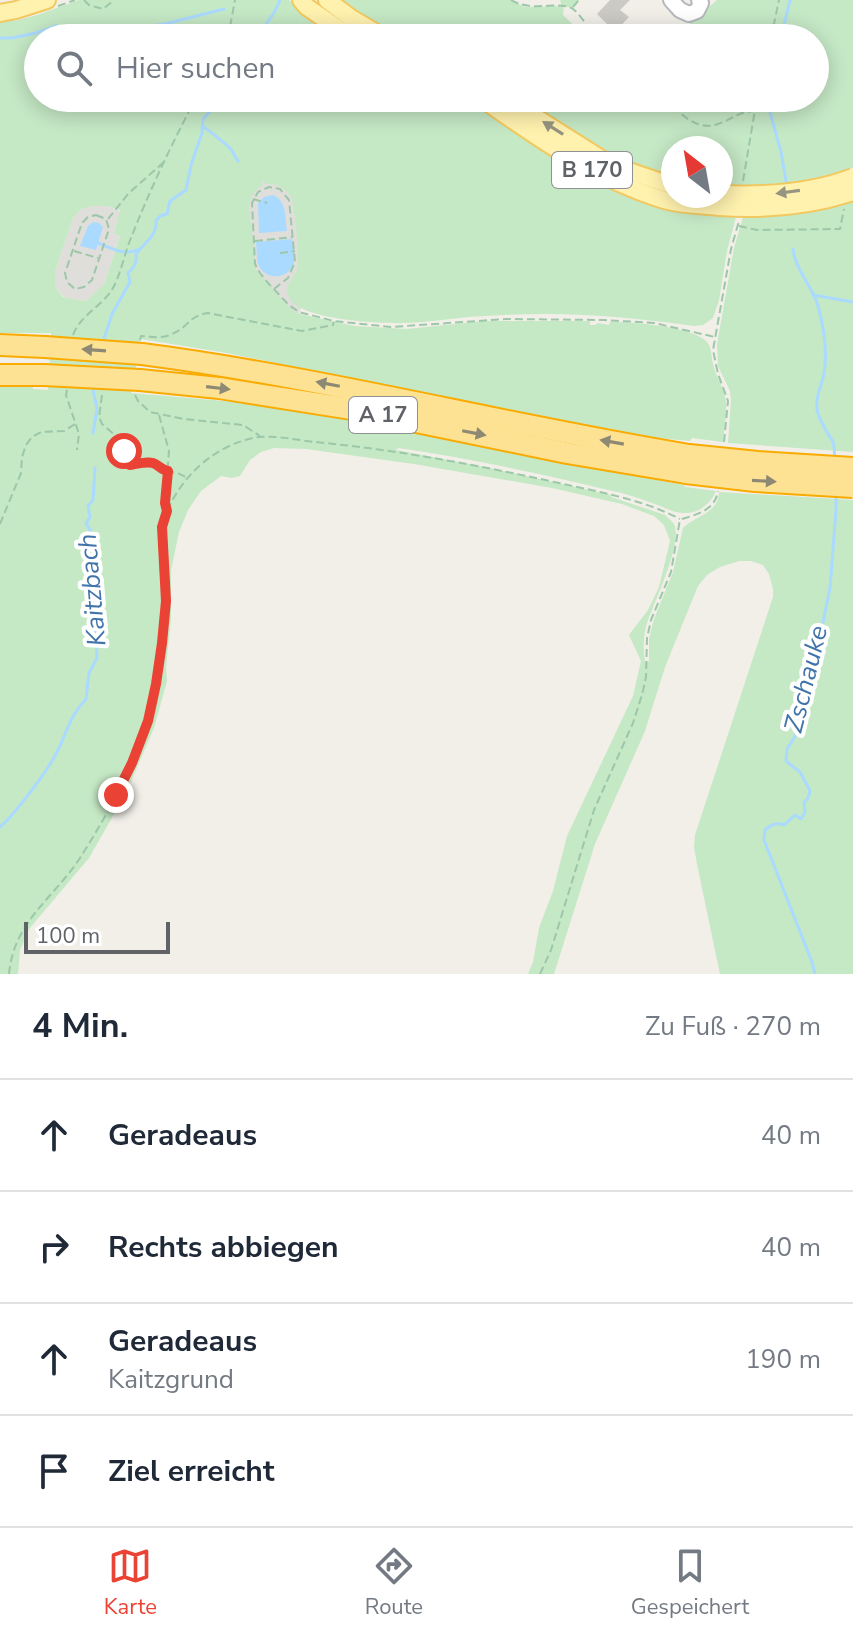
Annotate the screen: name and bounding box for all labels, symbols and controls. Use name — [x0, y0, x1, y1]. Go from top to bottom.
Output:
search box — [24, 24, 829, 112]
icon: search — [52, 46, 96, 90]
text: Hier suchen — [116, 48, 275, 89]
one-way arrow — [542, 122, 564, 136]
north arrow — [661, 136, 733, 208]
road number: B 170 — [552, 152, 632, 188]
one-way arrow — [775, 186, 800, 199]
one-way arrow — [81, 343, 106, 356]
one-way arrow — [315, 378, 340, 390]
one-way arrow — [206, 382, 231, 395]
road number: A 17 — [349, 397, 417, 433]
one-way arrow — [462, 428, 487, 440]
route start — [106, 433, 142, 469]
one-way arrow — [599, 435, 624, 448]
one-way arrow — [752, 475, 777, 488]
water label: Kaitzbach — [70, 532, 114, 648]
water label: Zschauke — [776, 622, 836, 736]
route end — [98, 777, 134, 813]
scale bar — [24, 918, 170, 954]
text: 100 m — [36, 921, 100, 951]
text: 4 Min. — [32, 1003, 128, 1049]
text: Zu Fuß · 270 m — [645, 1009, 821, 1044]
icon: ahead — [32, 1113, 76, 1157]
text: Geradeaus — [108, 1115, 257, 1156]
text: 40 m — [761, 1118, 821, 1153]
icon: right — [32, 1225, 76, 1269]
text: Rechts abbiegen — [108, 1227, 339, 1268]
text: 40 m — [761, 1230, 821, 1265]
text: Geradeaus — [108, 1321, 257, 1362]
icon: ahead — [32, 1337, 76, 1381]
text: 190 m — [745, 1342, 821, 1377]
text: Kaitzgrund — [108, 1362, 234, 1397]
icon: arrive — [32, 1449, 76, 1493]
text: Ziel erreicht — [108, 1451, 274, 1492]
tab: Karte — [104, 1544, 157, 1622]
tab: Route — [365, 1544, 423, 1622]
tab: Gespeichert — [631, 1544, 749, 1622]

